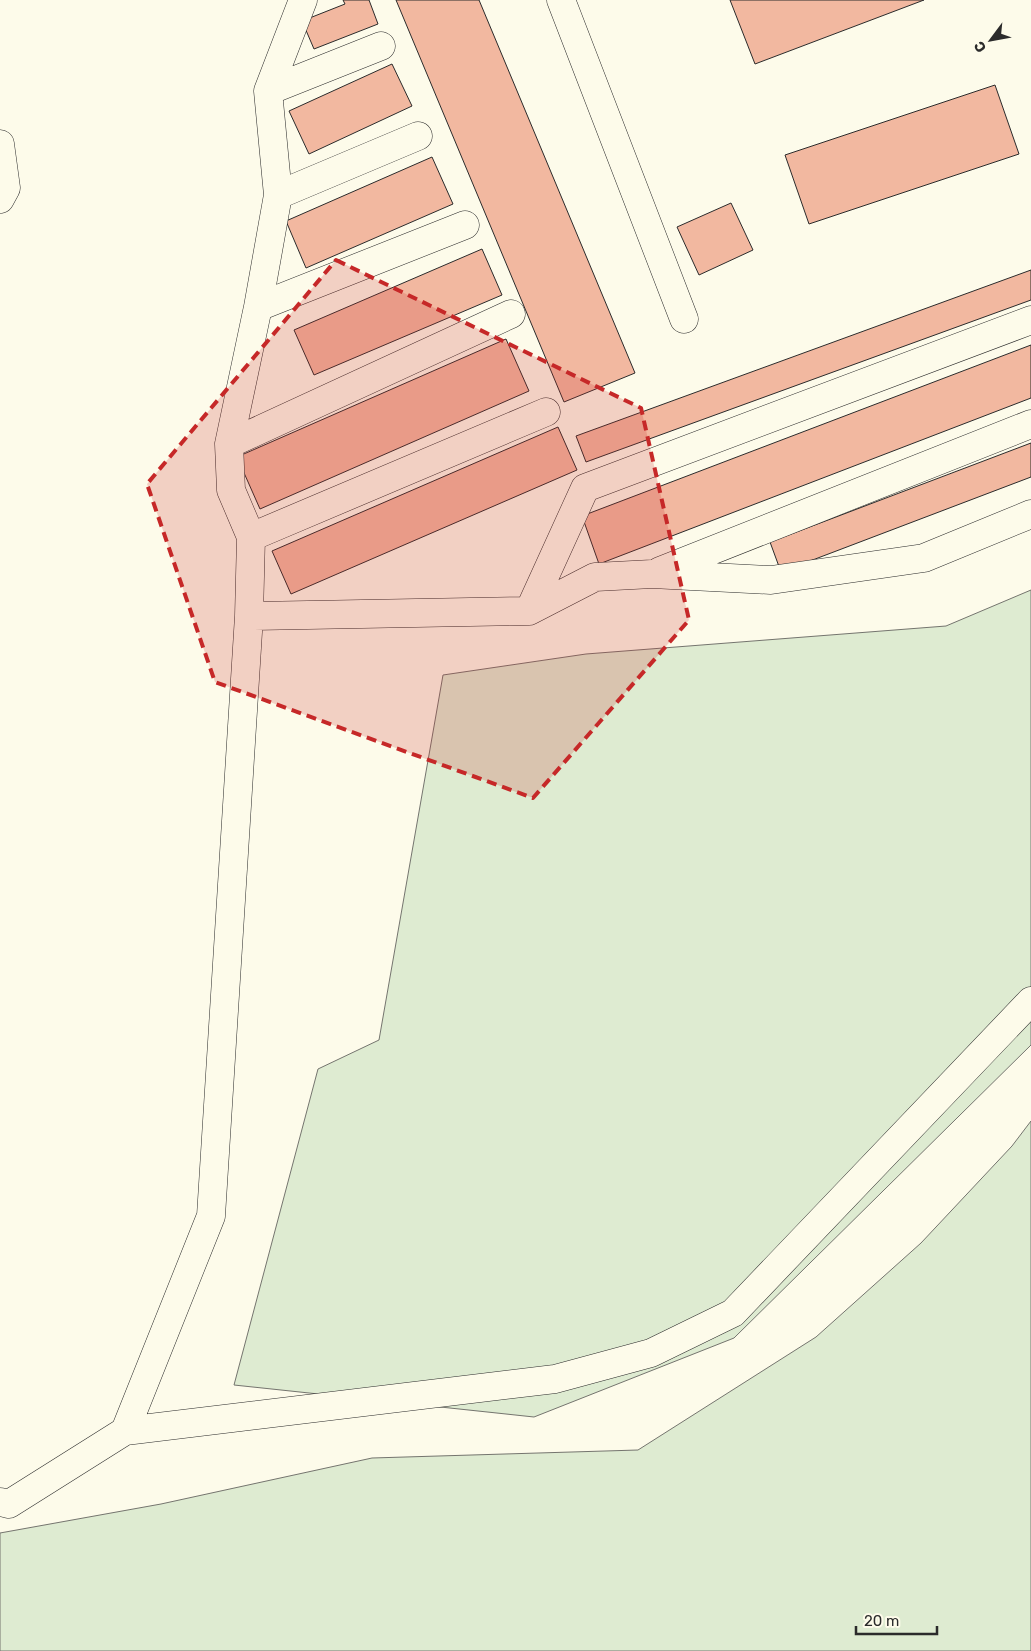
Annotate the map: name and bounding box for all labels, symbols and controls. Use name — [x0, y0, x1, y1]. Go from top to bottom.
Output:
north arrow — [966, 15, 1016, 65]
text: С — [970, 38, 990, 55]
scale bar — [856, 1604, 937, 1636]
text: 20 m — [864, 1612, 899, 1630]

